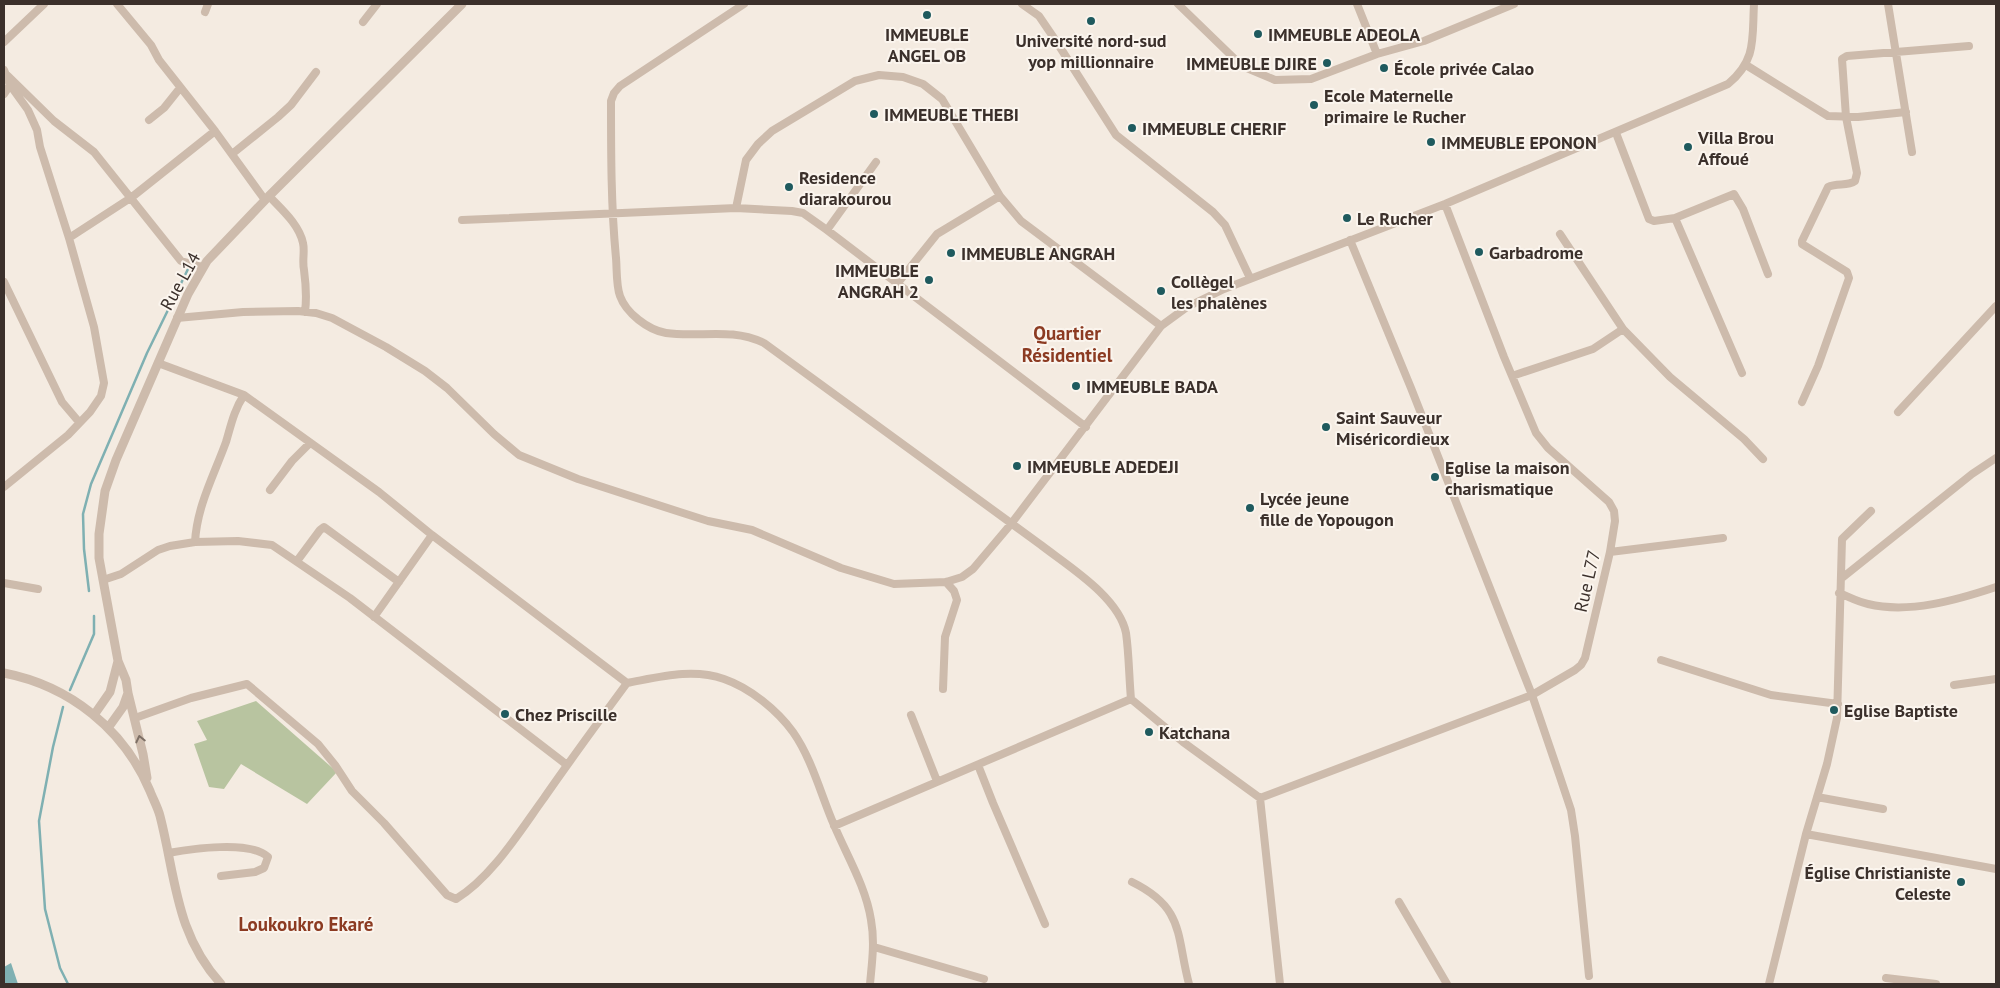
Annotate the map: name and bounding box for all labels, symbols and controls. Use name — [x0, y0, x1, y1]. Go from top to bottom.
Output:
marker: IMMEUBLE ANGEL OB — [921, 9, 933, 21]
marker: Université nord-sud yop millionnaire — [1085, 15, 1097, 27]
place label: IMMEUBLE ANGEL OB — [885, 23, 969, 67]
place label: IMMEUBLE ADEOLA — [1268, 23, 1420, 46]
marker: IMMEUBLE ADEOLA — [1252, 28, 1264, 40]
place label: Université nord-sud yop millionnaire — [1015, 29, 1167, 73]
place label: IMMEUBLE DJIRE — [1186, 52, 1317, 75]
marker: IMMEUBLE DJIRE — [1321, 57, 1333, 69]
place label: École privée Calao — [1394, 57, 1534, 80]
marker: École privée Calao — [1378, 62, 1390, 74]
place label: Ecole Maternelle primaire le Rucher — [1324, 84, 1466, 128]
marker: Ecole Maternelle primaire le Rucher — [1308, 99, 1320, 111]
place label: IMMEUBLE THEBI — [884, 103, 1019, 126]
marker: IMMEUBLE THEBI — [868, 108, 880, 120]
place label: IMMEUBLE CHERIF — [1142, 117, 1287, 140]
marker: IMMEUBLE CHERIF — [1126, 122, 1138, 134]
place label: Villa Brou Affoué — [1697, 126, 1774, 170]
place label: IMMEUBLE EPONON — [1441, 131, 1597, 154]
marker: IMMEUBLE EPONON — [1425, 136, 1437, 148]
marker: Villa Brou Affoué — [1682, 141, 1694, 153]
place label: Residence diarakourou — [799, 166, 891, 210]
marker: Residence diarakourou — [783, 181, 795, 193]
place label: Le Rucher — [1357, 207, 1434, 230]
marker: Le Rucher — [1341, 212, 1353, 224]
place label: Garbadrome — [1489, 241, 1583, 264]
place label: IMMEUBLE ANGRAH — [961, 242, 1115, 265]
marker: Garbadrome — [1473, 246, 1485, 258]
marker: IMMEUBLE ANGRAH — [945, 247, 957, 259]
street label: Rue L14 — [155, 248, 205, 314]
place label: IMMEUBLE ANGRAH 2 — [835, 259, 919, 303]
place label: Collègel les phalènes — [1171, 270, 1267, 314]
marker: IMMEUBLE ANGRAH 2 — [923, 274, 935, 286]
marker: Collègel les phalènes — [1155, 285, 1167, 297]
district label: Quartier Résidentiel — [1022, 321, 1113, 367]
place label: IMMEUBLE BADA — [1086, 375, 1218, 398]
marker: IMMEUBLE BADA — [1070, 380, 1082, 392]
place label: Saint Sauveur Miséricordieux — [1336, 406, 1450, 450]
marker: Saint Sauveur Miséricordieux — [1320, 421, 1332, 433]
place label: IMMEUBLE ADEDEJI — [1027, 455, 1179, 478]
place label: Eglise la maison charismatique — [1445, 456, 1570, 500]
marker: IMMEUBLE ADEDEJI — [1011, 460, 1023, 472]
marker: Eglise la maison charismatique — [1429, 471, 1441, 483]
place label: Lycée jeune fille de Yopougon — [1260, 487, 1394, 531]
marker: Lycée jeune fille de Yopougon — [1244, 502, 1256, 514]
street label: Rue L77 — [1569, 548, 1605, 614]
place label: Eglise Baptiste — [1844, 699, 1958, 722]
place label: Chez Priscille — [515, 703, 617, 726]
marker: Eglise Baptiste — [1828, 704, 1840, 716]
marker: Chez Priscille — [499, 708, 511, 720]
place label: Katchana — [1159, 721, 1230, 744]
marker: Katchana — [1143, 726, 1155, 738]
one-way arrow — [135, 735, 146, 744]
place label: Église Christianiste Celeste — [1804, 861, 1951, 905]
marker: Église Christianiste Celeste — [1955, 876, 1967, 888]
district label: Loukoukro Ekaré — [238, 912, 374, 936]

